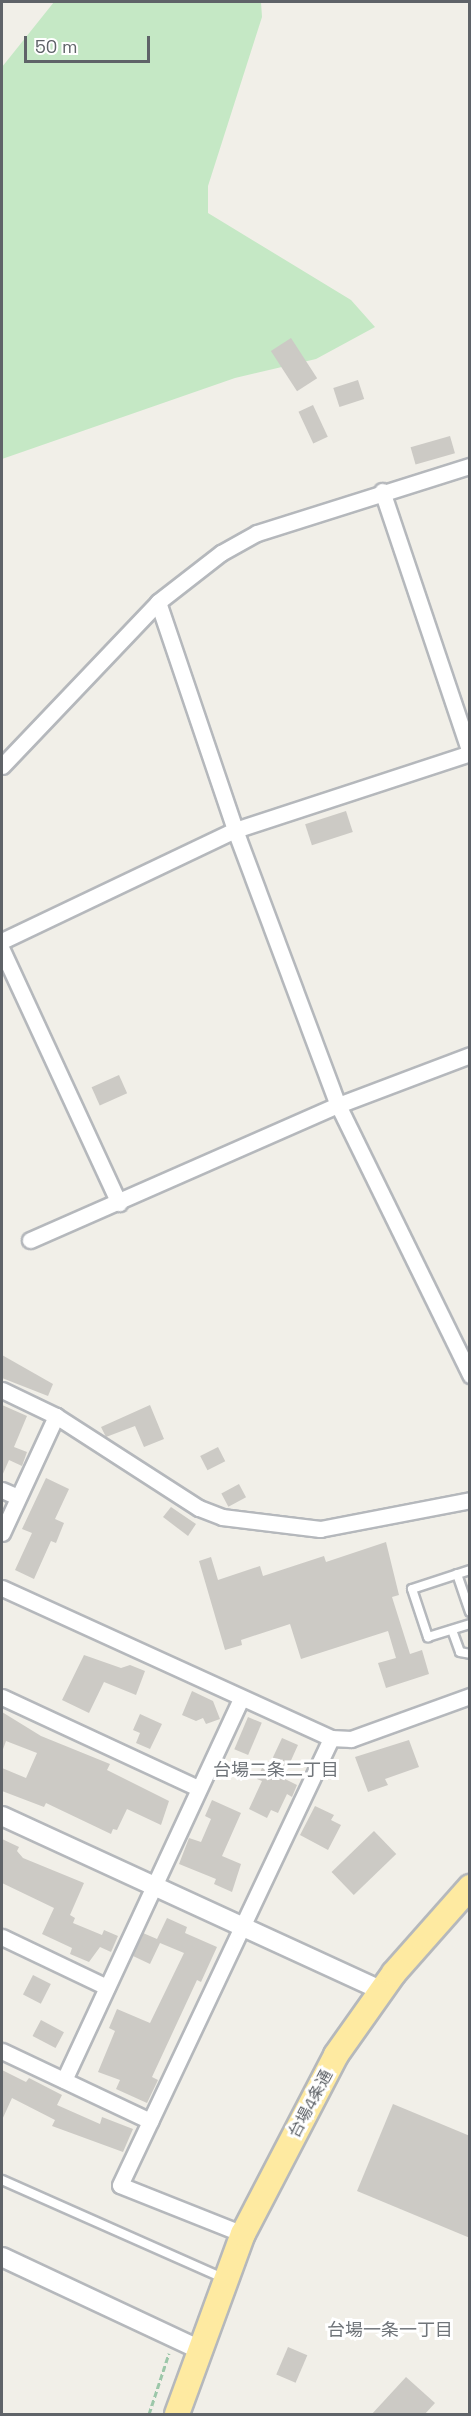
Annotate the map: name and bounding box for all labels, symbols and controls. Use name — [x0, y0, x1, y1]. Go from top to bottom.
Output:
scale bar — [27, 24, 153, 62]
text: 50 m — [35, 35, 77, 58]
district label: 台場二条二丁目 — [213, 1759, 339, 1781]
street label: 台場4条通 — [285, 2067, 337, 2141]
district label: 台場一条一丁目 — [327, 2319, 453, 2341]

